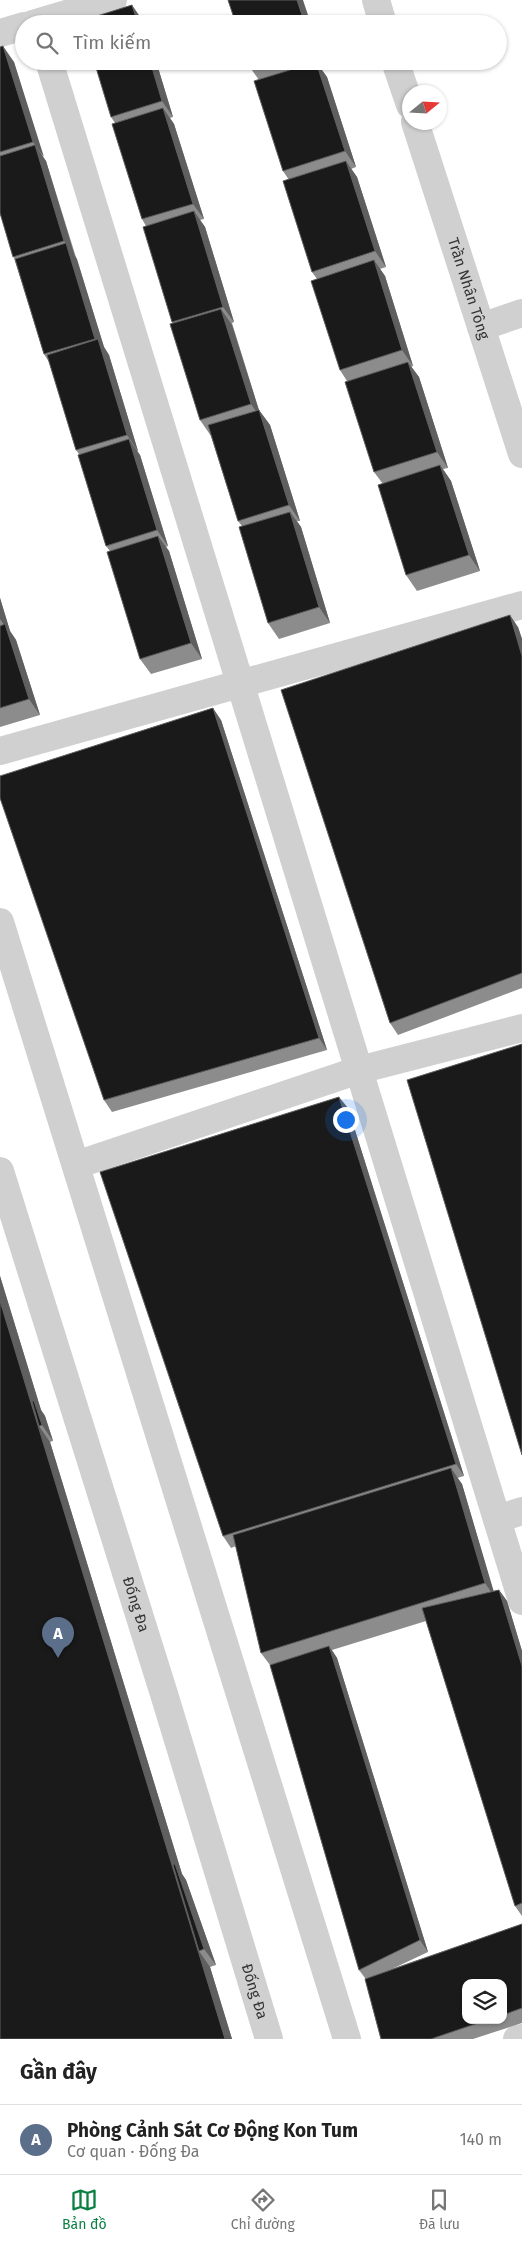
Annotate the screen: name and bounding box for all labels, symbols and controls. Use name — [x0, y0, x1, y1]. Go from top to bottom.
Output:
search box — [15, 15, 507, 70]
icon: search — [33, 29, 61, 57]
text: Tìm kiếm — [73, 31, 151, 54]
north arrow — [402, 85, 447, 130]
street label: Trần Nhân Tông — [444, 235, 494, 342]
your location — [333, 1107, 359, 1133]
street label: Đống Đa — [119, 1574, 153, 1634]
pin: A — [42, 1617, 74, 1658]
street label: Đống Đa — [238, 1961, 271, 2021]
map controls — [462, 1979, 507, 2024]
button: layers — [462, 1979, 507, 2024]
text: Gần đây — [20, 2059, 97, 2085]
text: Phòng Cảnh Sát Cơ Động Kon Tum — [67, 2119, 358, 2142]
text: A — [31, 2130, 41, 2149]
text: 140 m — [460, 2130, 502, 2149]
text: Cơ quan · Đống Đa — [67, 2142, 200, 2161]
tab: Bản đồ — [62, 2186, 107, 2233]
tab: Chỉ đường — [231, 2186, 295, 2233]
tab: Đã lưu — [419, 2186, 460, 2233]

